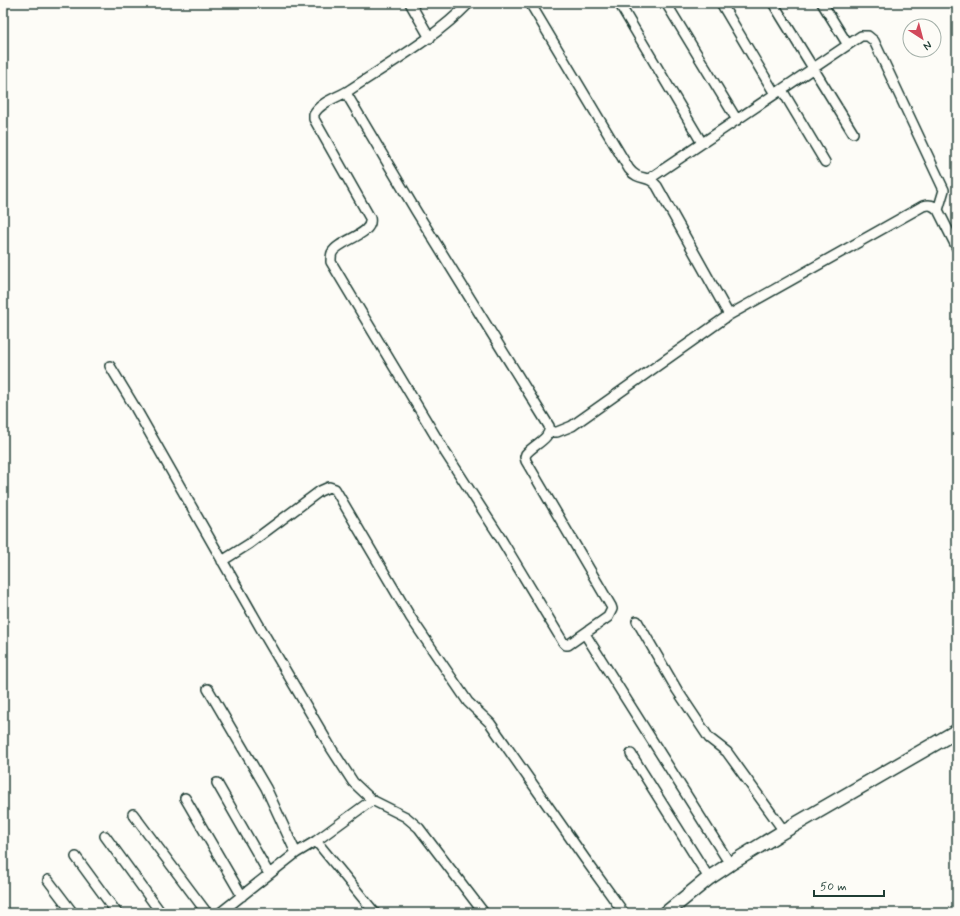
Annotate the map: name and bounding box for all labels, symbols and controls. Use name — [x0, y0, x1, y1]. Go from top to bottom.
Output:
north arrow — [902, 18, 942, 58]
text: N — [920, 37, 934, 53]
scale bar — [814, 872, 884, 898]
text: 50 m — [820, 879, 847, 895]

